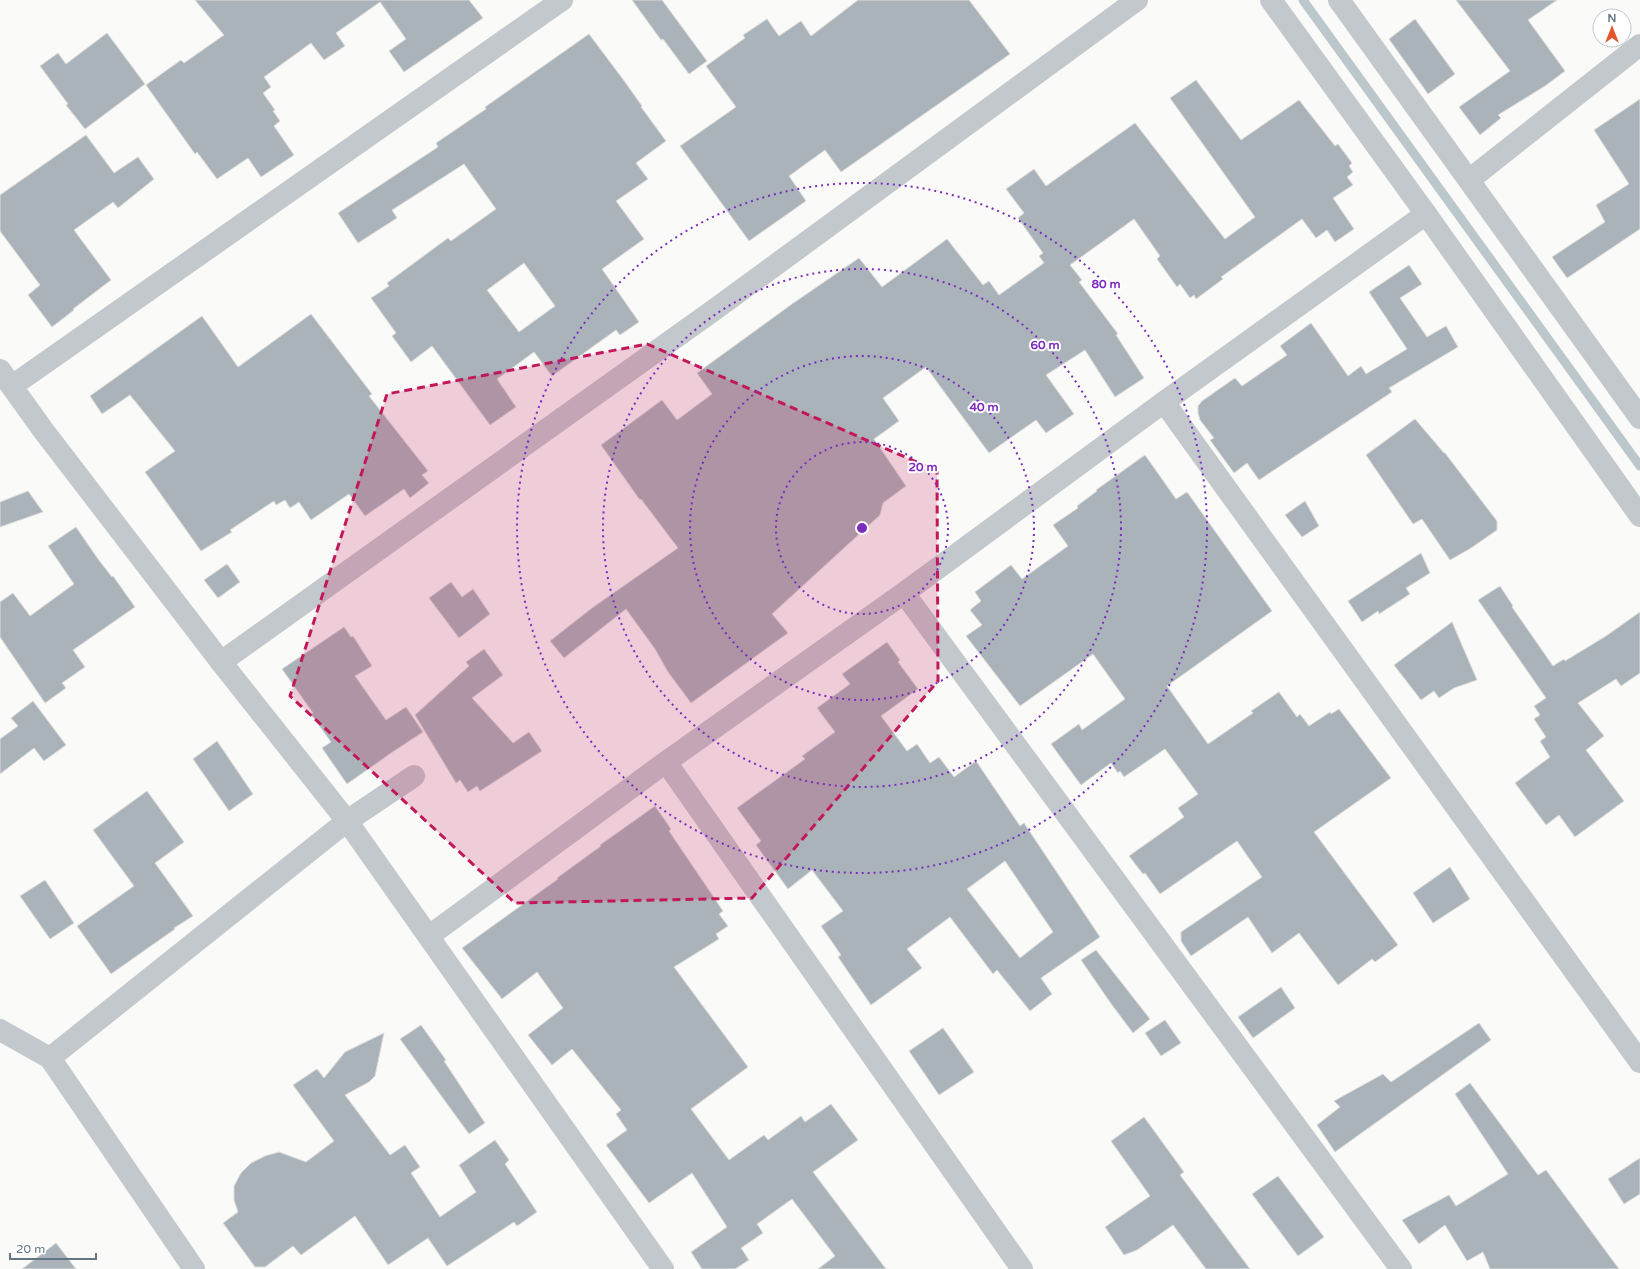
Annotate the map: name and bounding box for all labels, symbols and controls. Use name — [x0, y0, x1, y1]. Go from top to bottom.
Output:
north arrow — [1592, 8, 1632, 48]
text: N — [1608, 12, 1616, 25]
text: 80 m — [1091, 277, 1121, 291]
text: 60 m — [1030, 338, 1060, 352]
text: 40 m — [969, 400, 999, 414]
text: 20 m — [908, 460, 938, 474]
centre of rings — [855, 521, 869, 535]
scale bar — [10, 1235, 96, 1261]
text: 20 m — [16, 1242, 45, 1256]

